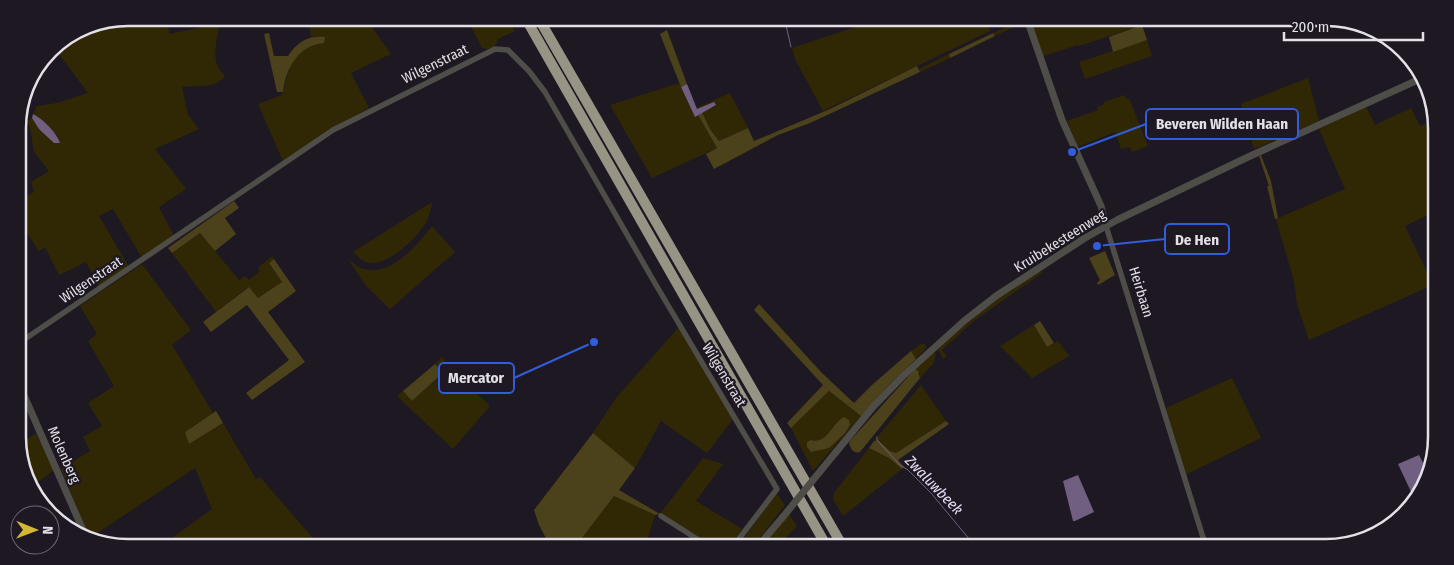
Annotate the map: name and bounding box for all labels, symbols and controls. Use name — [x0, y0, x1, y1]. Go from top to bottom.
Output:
scale bar — [1284, 10, 1423, 42]
text: 200 m — [1292, 18, 1329, 36]
street label: Wilgenstraat — [399, 40, 471, 87]
callout: Beveren Wilden Haan — [1146, 109, 1298, 139]
text: Beveren Wilden Haan — [1156, 115, 1288, 133]
street label: Kruibekesteenweg — [1011, 206, 1109, 276]
callout: De Hen — [1165, 224, 1229, 254]
text: De Hen — [1175, 231, 1219, 249]
street label: Wilgenstraat — [57, 253, 126, 307]
street label: Heirbaan — [1125, 265, 1157, 319]
street label: Wilgenstraat — [698, 340, 750, 410]
callout: Mercator — [439, 363, 514, 393]
text: Mercator — [448, 369, 504, 387]
street label: Molenberg — [44, 424, 84, 487]
water label: Zwaluwbeek — [901, 451, 967, 519]
north arrow — [10, 505, 60, 555]
text: N — [39, 526, 56, 535]

